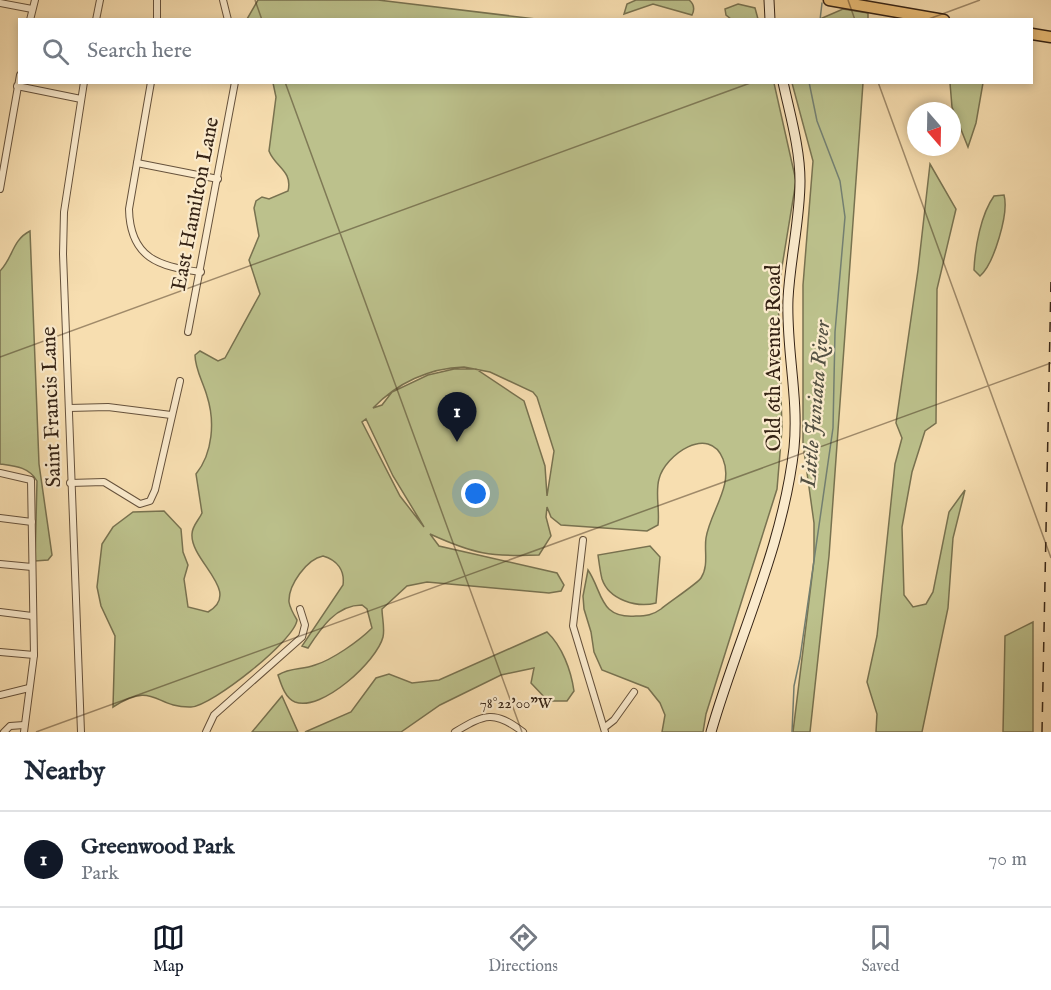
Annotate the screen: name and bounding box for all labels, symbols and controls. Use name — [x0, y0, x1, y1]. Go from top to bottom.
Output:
search box — [18, 18, 1033, 84]
icon: search — [39, 35, 72, 68]
text: Search here — [87, 37, 192, 65]
north arrow — [907, 102, 961, 156]
street label: East Hamilton Lane — [166, 114, 226, 293]
street label: Old 6th Avenue Road — [761, 264, 788, 451]
water label: Little Juniata River — [795, 318, 837, 490]
street label: Saint Francis Lane — [36, 326, 68, 488]
pin: 1 — [438, 392, 476, 442]
your location — [461, 479, 490, 508]
text: 78°22'00"W — [480, 694, 553, 713]
text: Nearby — [24, 755, 105, 788]
text: Greenwood Park — [81, 833, 235, 861]
text: 1 — [40, 847, 47, 872]
text: 70 m — [988, 847, 1027, 872]
text: Park — [81, 861, 119, 886]
tab: Map — [152, 921, 185, 977]
tab: Directions — [488, 921, 558, 977]
tab: Saved — [861, 921, 899, 977]

